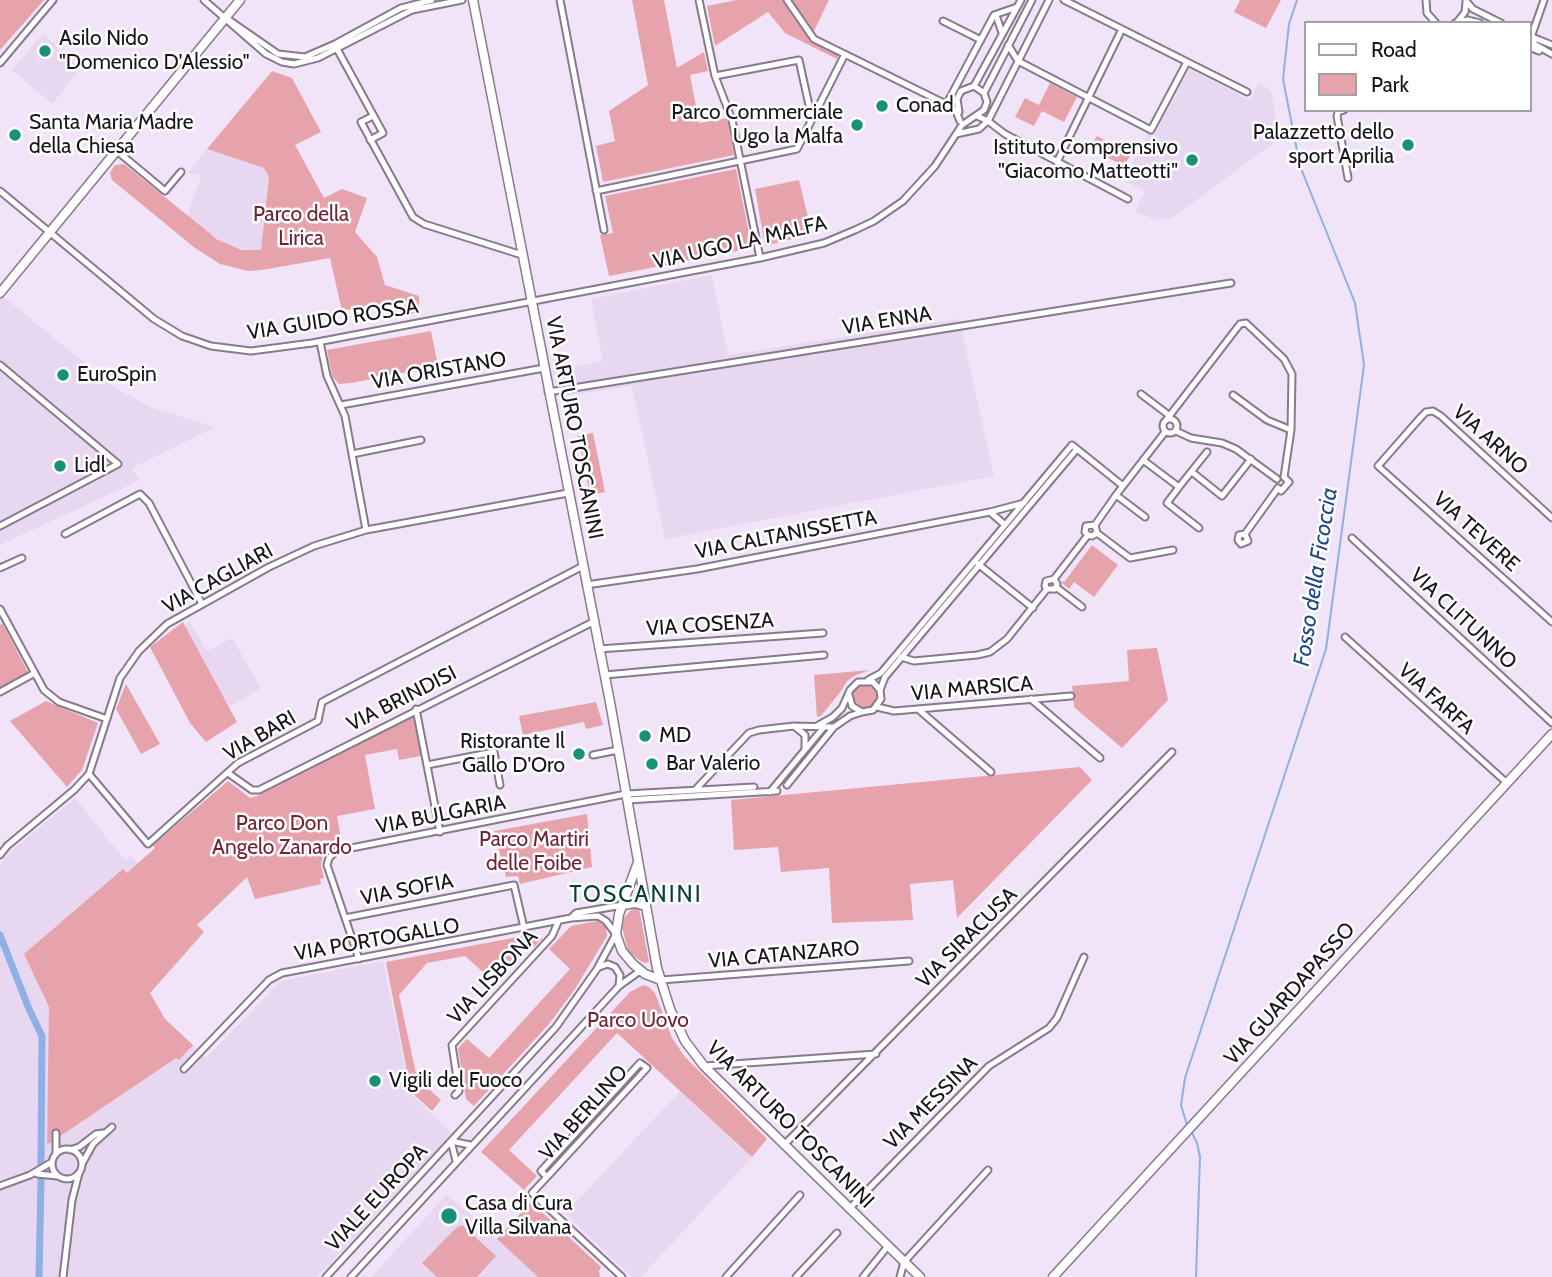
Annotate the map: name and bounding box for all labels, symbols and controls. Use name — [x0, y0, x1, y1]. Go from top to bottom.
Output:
legend — [1304, 21, 1531, 112]
place label: Asilo Nido "Domenico D'Alessio" — [59, 26, 250, 76]
text: Road — [1371, 37, 1417, 62]
marker: Asilo Nido "Domenico D'Alessio" — [37, 43, 53, 59]
text: Park — [1371, 72, 1409, 97]
place label: Conad — [896, 93, 954, 119]
marker: Conad — [874, 98, 890, 114]
place label: Parco Commerciale Ugo la Malfa — [671, 100, 843, 150]
place label: Santa Maria Madre della Chiesa — [29, 110, 193, 160]
marker: Parco Commerciale Ugo la Malfa — [849, 117, 865, 133]
place label: Palazzetto dello sport Aprilia — [1253, 120, 1394, 170]
marker: Santa Maria Madre della Chiesa — [7, 127, 23, 143]
place label: Istituto Comprensivo "Giacomo Matteotti" — [993, 135, 1178, 185]
marker: Palazzetto dello sport Aprilia — [1400, 137, 1416, 153]
marker: Istituto Comprensivo "Giacomo Matteotti" — [1184, 152, 1200, 168]
park label: Parco della Lirica — [253, 202, 349, 252]
street label: VIA UGO LA MALFA — [651, 211, 829, 275]
street label: VIA GUIDO ROSSA — [246, 294, 420, 346]
street label: VIA ENNA — [841, 302, 933, 340]
street label: VIA ARTURO TOSCANINI — [540, 314, 608, 542]
street label: VIA ORISTANO — [370, 347, 508, 395]
place label: EuroSpin — [77, 362, 157, 388]
marker: EuroSpin — [55, 367, 71, 383]
street label: VIA ARNO — [1447, 400, 1533, 480]
place label: Lidl — [74, 453, 106, 479]
marker: Lidl — [52, 458, 68, 474]
water label: Fosso della Ficoccia — [1288, 486, 1344, 668]
street label: VIA TEVERE — [1428, 487, 1524, 577]
street label: VIA CALTANISSETTA — [693, 505, 879, 565]
street label: VIA CAGLIARI — [158, 538, 278, 620]
street label: VIA CLITUNNO — [1404, 563, 1522, 675]
street label: VIA COSENZA — [645, 608, 775, 642]
street label: VIA FARFA — [1393, 658, 1479, 740]
street label: VIA BRINDISI — [343, 661, 461, 737]
street label: VIA MARSICA — [910, 671, 1034, 707]
street label: VIA BARI — [219, 705, 301, 767]
place label: MD — [659, 723, 691, 749]
marker: MD — [637, 728, 653, 744]
place label: Ristorante Il Gallo D'Oro — [460, 729, 565, 779]
marker: Ristorante Il Gallo D'Oro — [571, 746, 587, 762]
place label: Bar Valerio — [666, 751, 760, 777]
marker: Bar Valerio — [644, 756, 660, 772]
street label: VIA BULGARIA — [374, 790, 508, 840]
park label: Parco Don Angelo Zanardo — [212, 811, 352, 861]
park label: Parco Martiri delle Foibe — [479, 827, 589, 877]
street label: VIA SOFIA — [359, 869, 455, 911]
district label: TOSCANINI — [570, 881, 702, 909]
street label: VIA SIRACUSA — [911, 882, 1023, 994]
street label: VIA PORTOGALLO — [293, 913, 461, 967]
street label: VIA GUARDAPASSO — [1219, 918, 1361, 1070]
street label: VIA LISBONA — [443, 924, 543, 1030]
street label: VIA CATANZARO — [707, 936, 861, 974]
park label: Parco Uovo — [587, 1008, 689, 1034]
street label: VIA ARTURO TOSCANINI — [701, 1036, 879, 1214]
street label: VIA MESSINA — [879, 1051, 983, 1155]
street label: VIA BERLINO — [535, 1060, 633, 1166]
place label: Vigili del Fuoco — [389, 1068, 522, 1094]
marker: Vigili del Fuoco — [367, 1073, 383, 1089]
street label: VIALE EUROPA — [321, 1139, 433, 1257]
place label: Casa di Cura Villa Silvana — [465, 1191, 573, 1241]
marker: Casa di Cura Villa Silvana — [439, 1206, 459, 1226]

